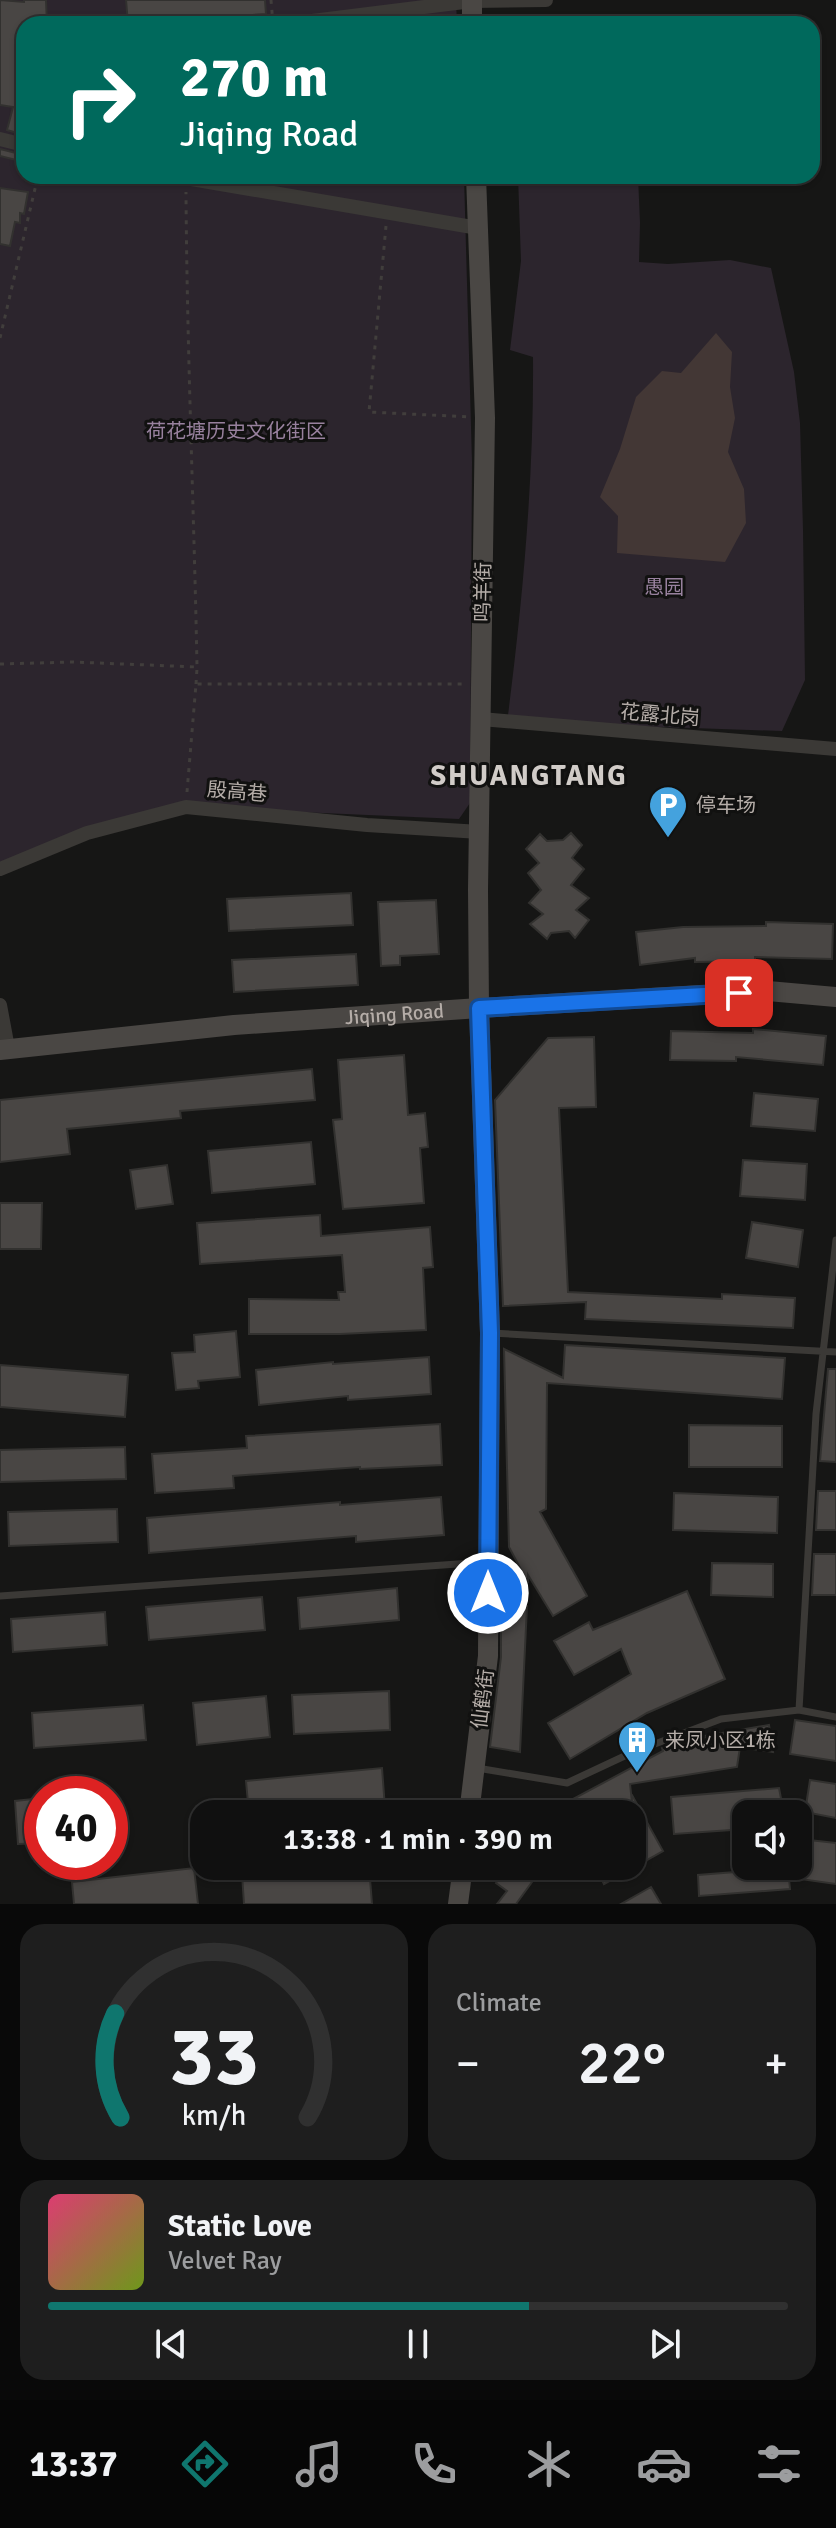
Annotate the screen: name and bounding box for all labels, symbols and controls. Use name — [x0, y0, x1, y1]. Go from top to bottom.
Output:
text: 270 m — [180, 43, 328, 112]
icon: right — [48, 48, 152, 152]
text: Jiqing Road — [180, 112, 358, 157]
park label: 荷花塘历史文化街区 — [146, 419, 326, 444]
street label: 鸣羊街 — [470, 562, 496, 622]
park label: 愚园 — [644, 575, 684, 600]
street label: 花露北岗 — [619, 699, 701, 731]
district label: SHUANGTANG — [430, 759, 628, 793]
street label: 殷高巷 — [206, 777, 268, 807]
parking icon: 停车场 — [647, 784, 689, 839]
place label: 停车场 — [696, 793, 756, 818]
pin — [705, 959, 773, 1027]
icon: arrive — [717, 971, 761, 1015]
street label: Jiqing Road — [344, 998, 445, 1030]
position arrow — [446, 1551, 530, 1635]
street label: 仙鹤街 — [467, 1668, 499, 1730]
building icon: 来凤小区1栋 — [616, 1719, 658, 1774]
place label: 来凤小区1栋 — [665, 1728, 776, 1753]
speed limit sign: 40 — [24, 1776, 128, 1880]
map controls — [732, 1800, 812, 1880]
button: sound — [732, 1800, 812, 1880]
text: 13:38 · 1 min · 390 m — [283, 1821, 553, 1858]
text: Climate — [456, 1987, 542, 2019]
text: 33 — [169, 2006, 259, 2108]
text: 22° — [578, 2027, 666, 2101]
text: − — [456, 2037, 480, 2091]
text: + — [764, 2037, 788, 2091]
text: km/h — [182, 2098, 246, 2133]
text: Static Love — [168, 2208, 312, 2245]
text: Velvet Ray — [168, 2245, 282, 2277]
icon: previous — [149, 2322, 193, 2366]
icon: pause — [396, 2322, 440, 2366]
icon: next — [643, 2322, 687, 2366]
icon: directions — [177, 2436, 233, 2492]
icon: music — [291, 2436, 347, 2492]
icon: phone — [406, 2436, 462, 2492]
icon: climate — [521, 2436, 577, 2492]
icon: car — [636, 2436, 692, 2492]
icon: filters — [751, 2436, 807, 2492]
text: 13:37 — [29, 2442, 118, 2487]

